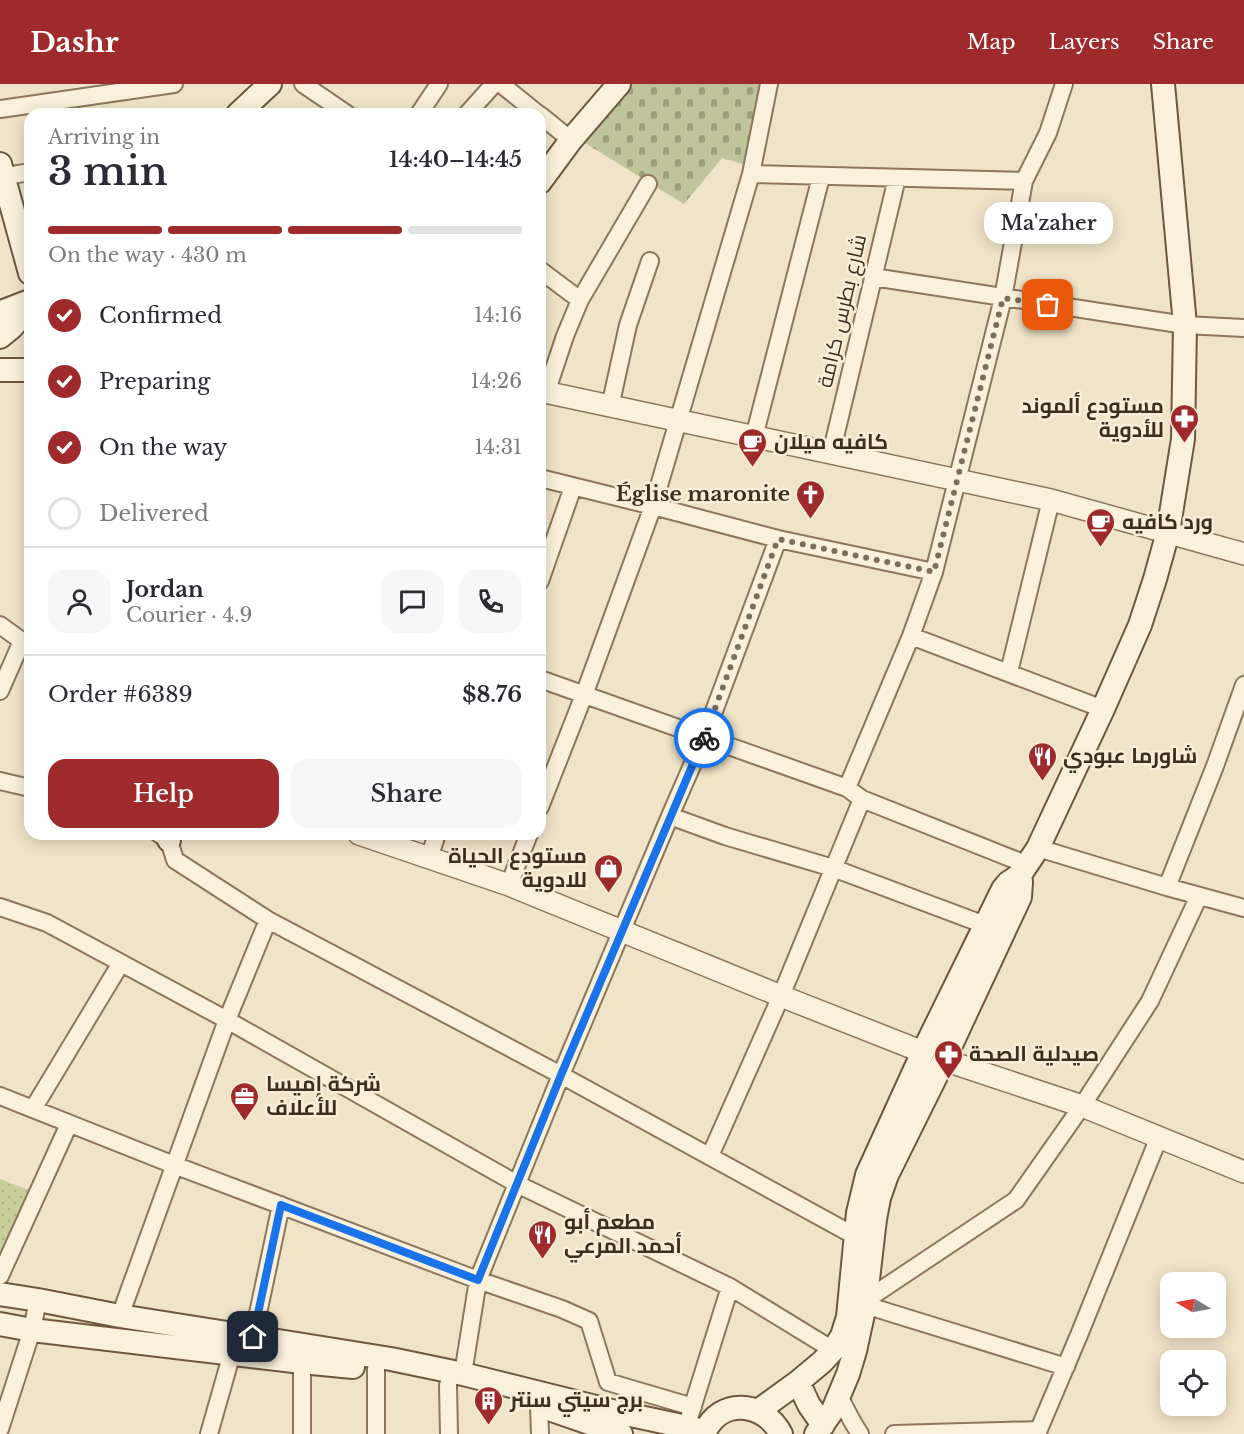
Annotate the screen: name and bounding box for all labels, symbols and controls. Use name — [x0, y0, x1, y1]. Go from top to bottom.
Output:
text: Dashr — [30, 25, 119, 60]
text: Map — [967, 29, 1016, 55]
text: Layers — [1049, 29, 1120, 55]
text: Share — [1153, 29, 1214, 55]
text: Arriving in — [48, 125, 160, 149]
text: 14:40–14:45 — [389, 146, 522, 173]
text: 3 min — [48, 147, 168, 196]
callout: Ma'zaher — [984, 203, 1112, 245]
text: Ma'zaher — [1001, 211, 1097, 235]
street label: شارع بطرس كرامة — [812, 232, 873, 390]
text: On the way · 430 m — [48, 243, 247, 267]
pin — [1022, 279, 1073, 330]
icon: bag — [1031, 288, 1064, 321]
icon: check — [48, 299, 81, 332]
text: Confirmed — [99, 302, 222, 329]
text: 14:16 — [474, 303, 522, 327]
icon: check — [48, 365, 81, 398]
text: Preparing — [99, 368, 210, 395]
text: 14:26 — [471, 369, 522, 393]
place label: مستودع ألموند للأدوية — [1022, 392, 1164, 443]
pharmacy icon: مستودع ألموند للأدوية — [1169, 402, 1201, 444]
cafe icon: كافيه ميلان — [737, 426, 769, 468]
place label: كافيه ميلان — [774, 429, 888, 455]
icon: check — [48, 431, 81, 464]
text: On the way — [99, 434, 227, 461]
text: 14:31 — [474, 435, 522, 459]
church icon: Église maronite — [795, 478, 827, 520]
place label: Église maronite — [616, 481, 790, 507]
text: Delivered — [99, 500, 209, 527]
cafe icon: ورد كافيه — [1085, 506, 1117, 548]
place label: ورد كافيه — [1122, 509, 1213, 535]
button: person — [48, 570, 111, 633]
button: chat — [381, 570, 444, 633]
button: phone — [459, 570, 522, 633]
text: Jordan — [126, 576, 204, 603]
text: Courier · 4.9 — [126, 603, 252, 627]
text: Order #6389 — [48, 681, 193, 708]
text: $8.76 — [462, 681, 522, 708]
courier — [674, 708, 734, 768]
icon: bike — [688, 722, 721, 755]
restaurant icon: شاورما عبودي — [1026, 740, 1058, 782]
place label: شاورما عبودي — [1063, 743, 1197, 773]
button: Help — [48, 759, 279, 828]
button: Share — [291, 759, 522, 828]
place label: مستودع الحياة للادوية — [448, 843, 587, 893]
shop icon: مستودع الحياة للادوية — [592, 852, 624, 894]
pharmacy icon: صيدلية الصحة — [932, 1038, 964, 1080]
place label: صيدلية الصحة — [969, 1041, 1099, 1067]
place label: شركة إميسا للأعلاف — [266, 1071, 381, 1121]
office icon: شركة إميسا للأعلاف — [229, 1080, 261, 1122]
place label: مطعم أبو أحمد المرعي — [564, 1208, 682, 1263]
restaurant icon: مطعم أبو أحمد المرعي — [527, 1218, 559, 1260]
north arrow — [1160, 1272, 1226, 1338]
map controls — [1160, 1272, 1226, 1416]
pin — [227, 1311, 278, 1362]
icon: home — [236, 1320, 269, 1353]
button: locate — [1160, 1350, 1226, 1416]
building icon: برج سيتي سنتر — [473, 1384, 505, 1426]
place label: برج سيتي سنتر — [509, 1387, 643, 1417]

